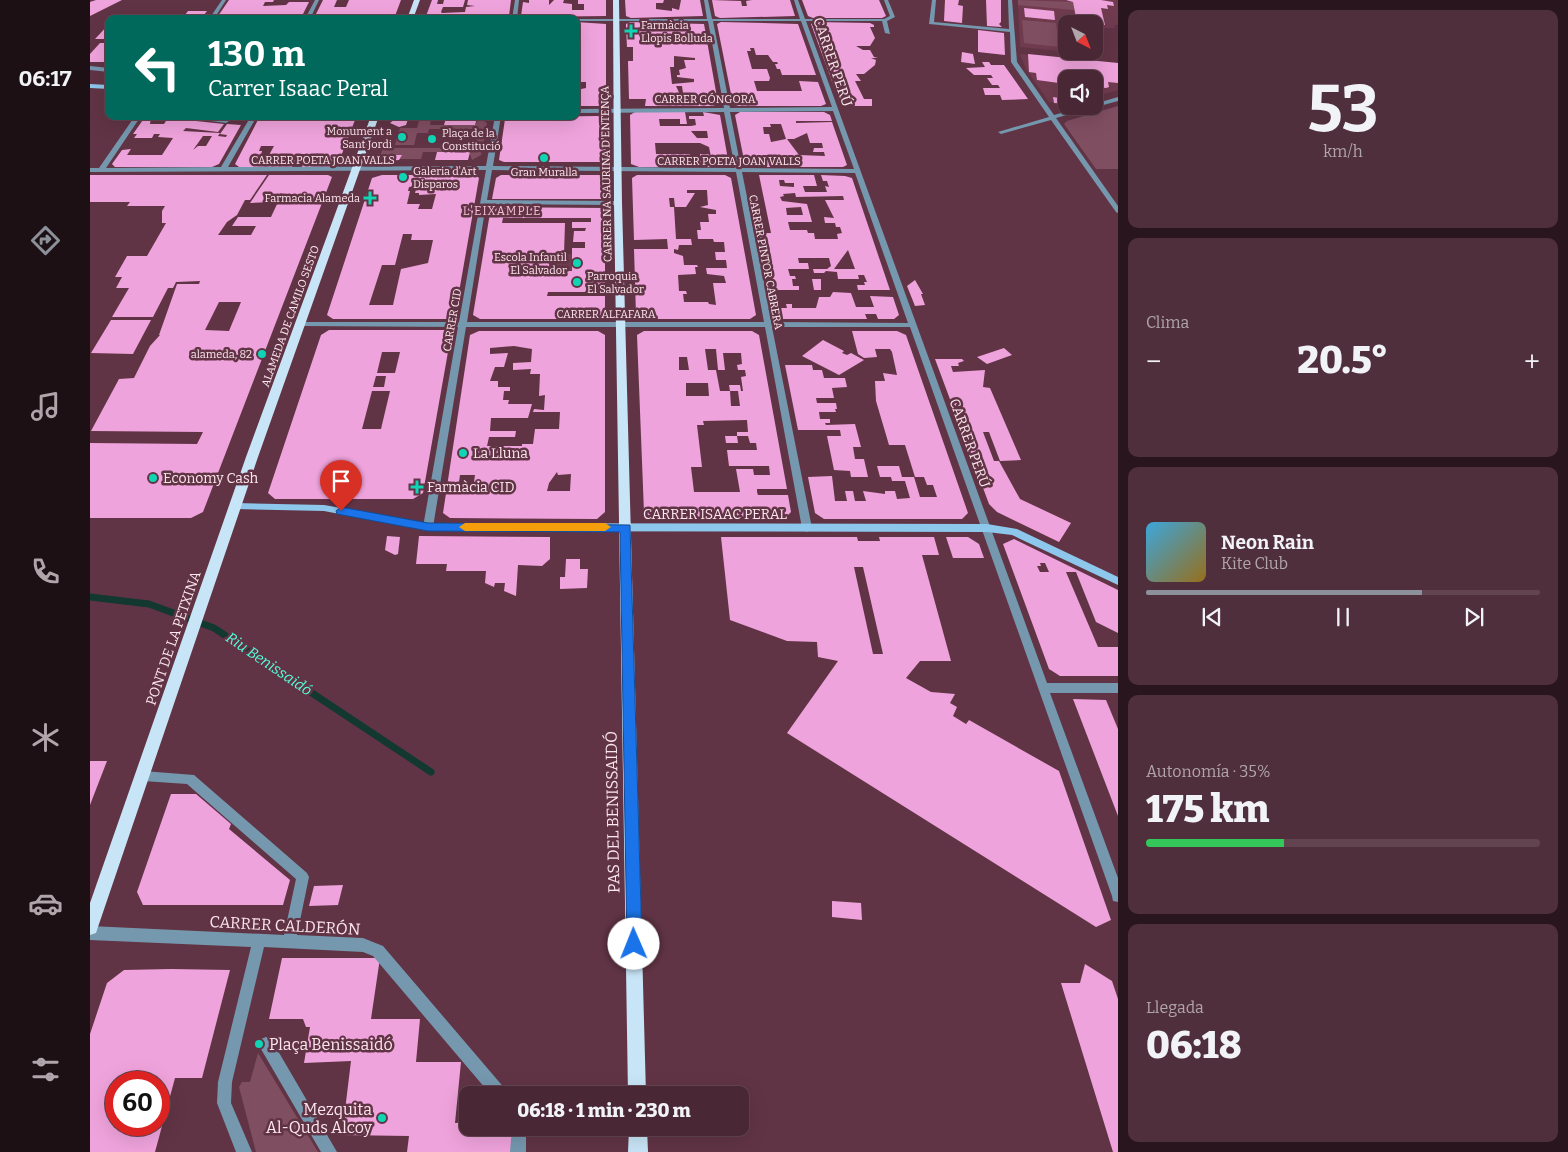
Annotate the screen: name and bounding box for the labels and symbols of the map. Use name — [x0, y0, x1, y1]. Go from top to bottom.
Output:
street label: CARRER PERÚ — [809, 15, 857, 110]
north arrow — [1058, 15, 1102, 60]
place label: Farmàcia Llopis Bolluda — [641, 19, 713, 45]
marker: Farmàcia Llopis Bolluda — [625, 25, 637, 37]
street label: CARRER NA SAURINA D'ENTENÇA — [598, 86, 615, 262]
street label: CARRER GÓNGORA — [654, 92, 756, 106]
place label: Monument a Sant Jordi — [327, 125, 393, 151]
place label: Plaça de la Constitució — [442, 127, 501, 153]
marker: Monument a Sant Jordi — [396, 131, 408, 143]
marker: Plaça de la Constitució — [426, 133, 438, 145]
marker: Gran Muralla — [538, 152, 550, 164]
street label: CARRER POETA JOAN VALLS — [251, 154, 395, 167]
street label: CARRER POETA JOAN VALLS — [657, 155, 801, 168]
place label: Galeria d'Art Disparos — [413, 165, 476, 191]
place label: Gran Muralla — [510, 166, 578, 179]
marker: Galeria d'Art Disparos — [397, 171, 409, 183]
place label: Farmacia Alameda — [264, 192, 360, 205]
marker: Farmacia Alameda — [364, 192, 376, 204]
street label: CARRER PINTOR CABRERA — [746, 194, 785, 331]
district label: L'EIXAMPLE — [463, 204, 541, 218]
street label: ALAMEDA DE CAMILO SESTO — [259, 244, 322, 389]
place label: Escola Infantil El Salvador — [494, 251, 567, 277]
marker: Escola Infantil El Salvador — [571, 257, 583, 269]
place label: Parroquia El Salvador — [587, 270, 644, 296]
marker: Parroquia El Salvador — [571, 276, 583, 288]
street label: CARRER CID — [441, 287, 464, 353]
street label: CARRER ALFAFARA — [556, 308, 656, 321]
place label: alameda, 82 — [191, 348, 252, 361]
marker: alameda, 82 — [256, 348, 268, 360]
street label: CARRER PERÚ — [946, 396, 995, 490]
place label: La Lluna — [473, 445, 528, 462]
marker: La Lluna — [457, 447, 469, 459]
pin — [320, 460, 362, 511]
place label: Economy Cash — [163, 470, 259, 487]
marker: Economy Cash — [147, 472, 159, 484]
place label: Farmàcia CID — [427, 479, 515, 496]
marker: Farmàcia CID — [411, 481, 423, 493]
street label: CARRER ISAAC PERAL — [643, 506, 787, 523]
street label: PONT DE LA PETXINA — [143, 569, 204, 707]
water label: Riu Benissaidó — [222, 629, 316, 699]
street label: PAS DEL BENISSAIDÓ — [601, 731, 623, 893]
street label: CARRER CALDERÓN — [209, 911, 361, 939]
position arrow — [607, 917, 659, 969]
place label: Plaça Benissaidó — [269, 1035, 393, 1054]
marker: Plaça Benissaidó — [253, 1038, 265, 1050]
speed limit sign: 60 — [105, 1071, 170, 1136]
place label: Mezquita Al-Quds Alcoy — [266, 1100, 373, 1137]
marker: Mezquita Al-Quds Alcoy — [376, 1112, 388, 1124]

